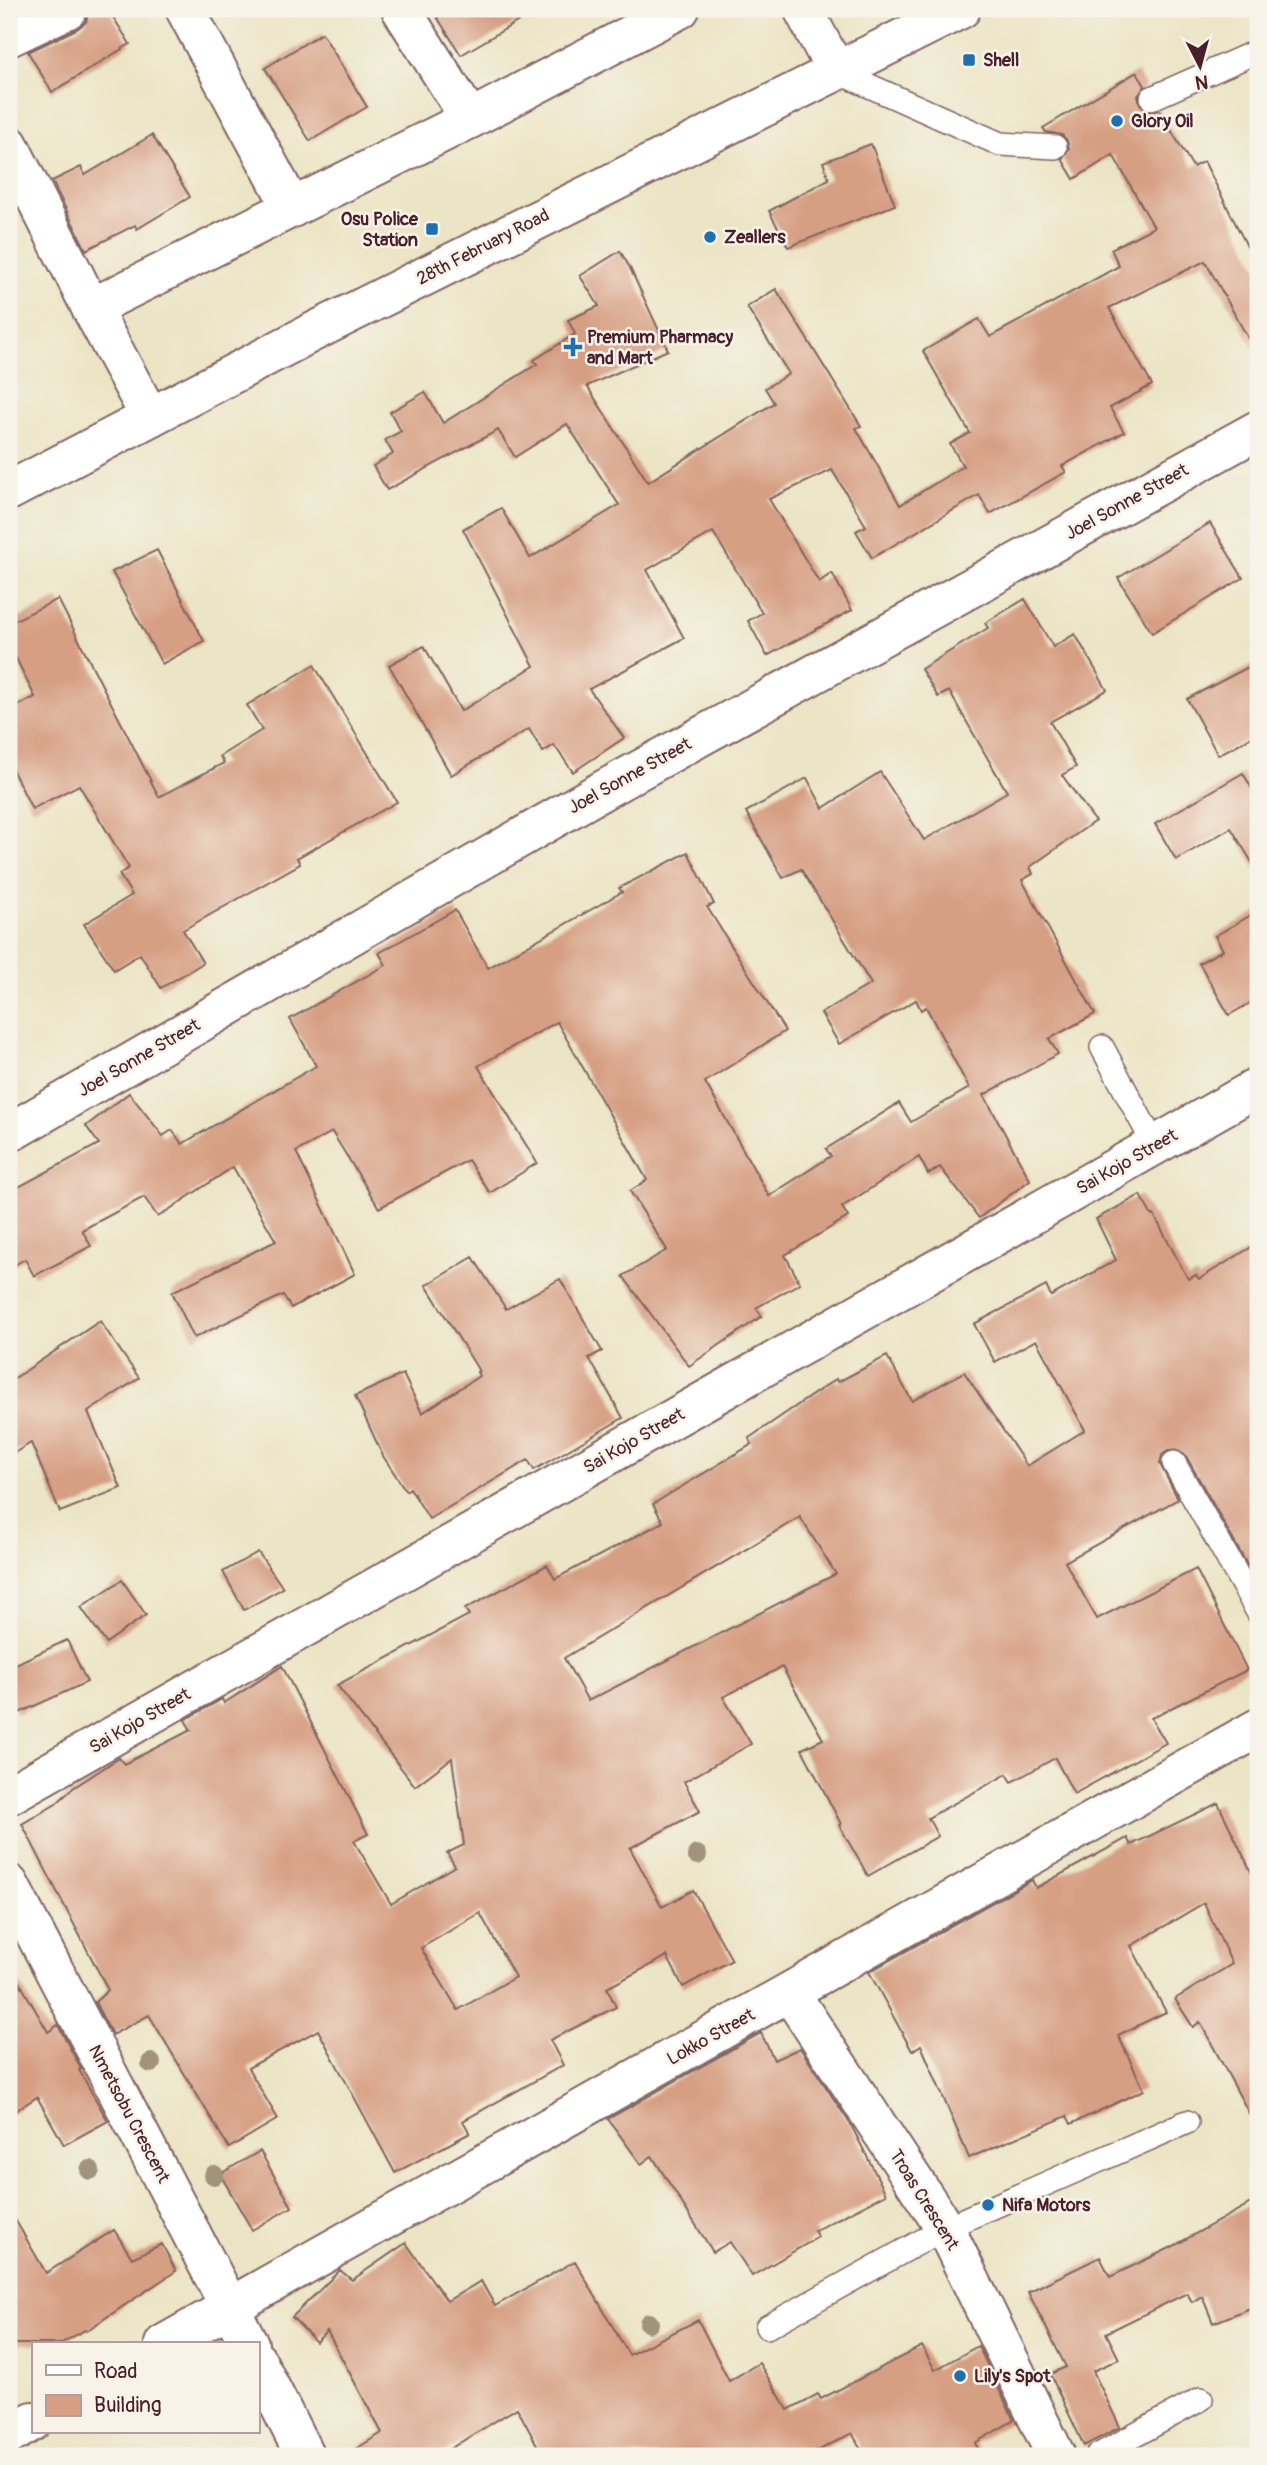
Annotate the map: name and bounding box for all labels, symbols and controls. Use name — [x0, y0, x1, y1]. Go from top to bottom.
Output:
north arrow — [1166, 32, 1236, 102]
place label: Shell — [983, 49, 1019, 72]
marker: Shell — [961, 52, 977, 68]
text: N — [1194, 69, 1209, 95]
place label: Glory Oil — [1131, 110, 1194, 133]
marker: Glory Oil — [1109, 113, 1125, 129]
street label: 28th February Road — [413, 204, 553, 290]
place label: Osu Police Station — [341, 208, 419, 252]
marker: Osu Police Station — [424, 221, 440, 237]
place label: Zeallers — [724, 226, 786, 249]
marker: Zeallers — [702, 229, 718, 245]
place label: Premium Pharmacy and Mart — [587, 326, 734, 370]
marker: Premium Pharmacy and Mart — [565, 339, 581, 355]
street label: Joel Sonne Street — [1061, 458, 1193, 545]
street label: Joel Sonne Street — [564, 732, 696, 819]
street label: Joel Sonne Street — [74, 1013, 205, 1102]
street label: Sai Kojo Street — [1072, 1123, 1182, 1200]
street label: Sai Kojo Street — [579, 1402, 689, 1479]
street label: Sai Kojo Street — [85, 1682, 195, 1759]
street label: Lokko Street — [663, 2003, 760, 2071]
street label: Nmetsobu Crescent — [83, 2041, 175, 2188]
street label: Troas Crescent — [884, 2145, 964, 2255]
place label: Nifa Motors — [1002, 2194, 1091, 2217]
marker: Nifa Motors — [980, 2197, 996, 2213]
legend — [32, 2342, 259, 2434]
text: Road — [94, 2358, 138, 2385]
place label: Lily's Spot — [974, 2365, 1051, 2388]
marker: Lily's Spot — [952, 2368, 968, 2384]
text: Building — [94, 2392, 161, 2419]

